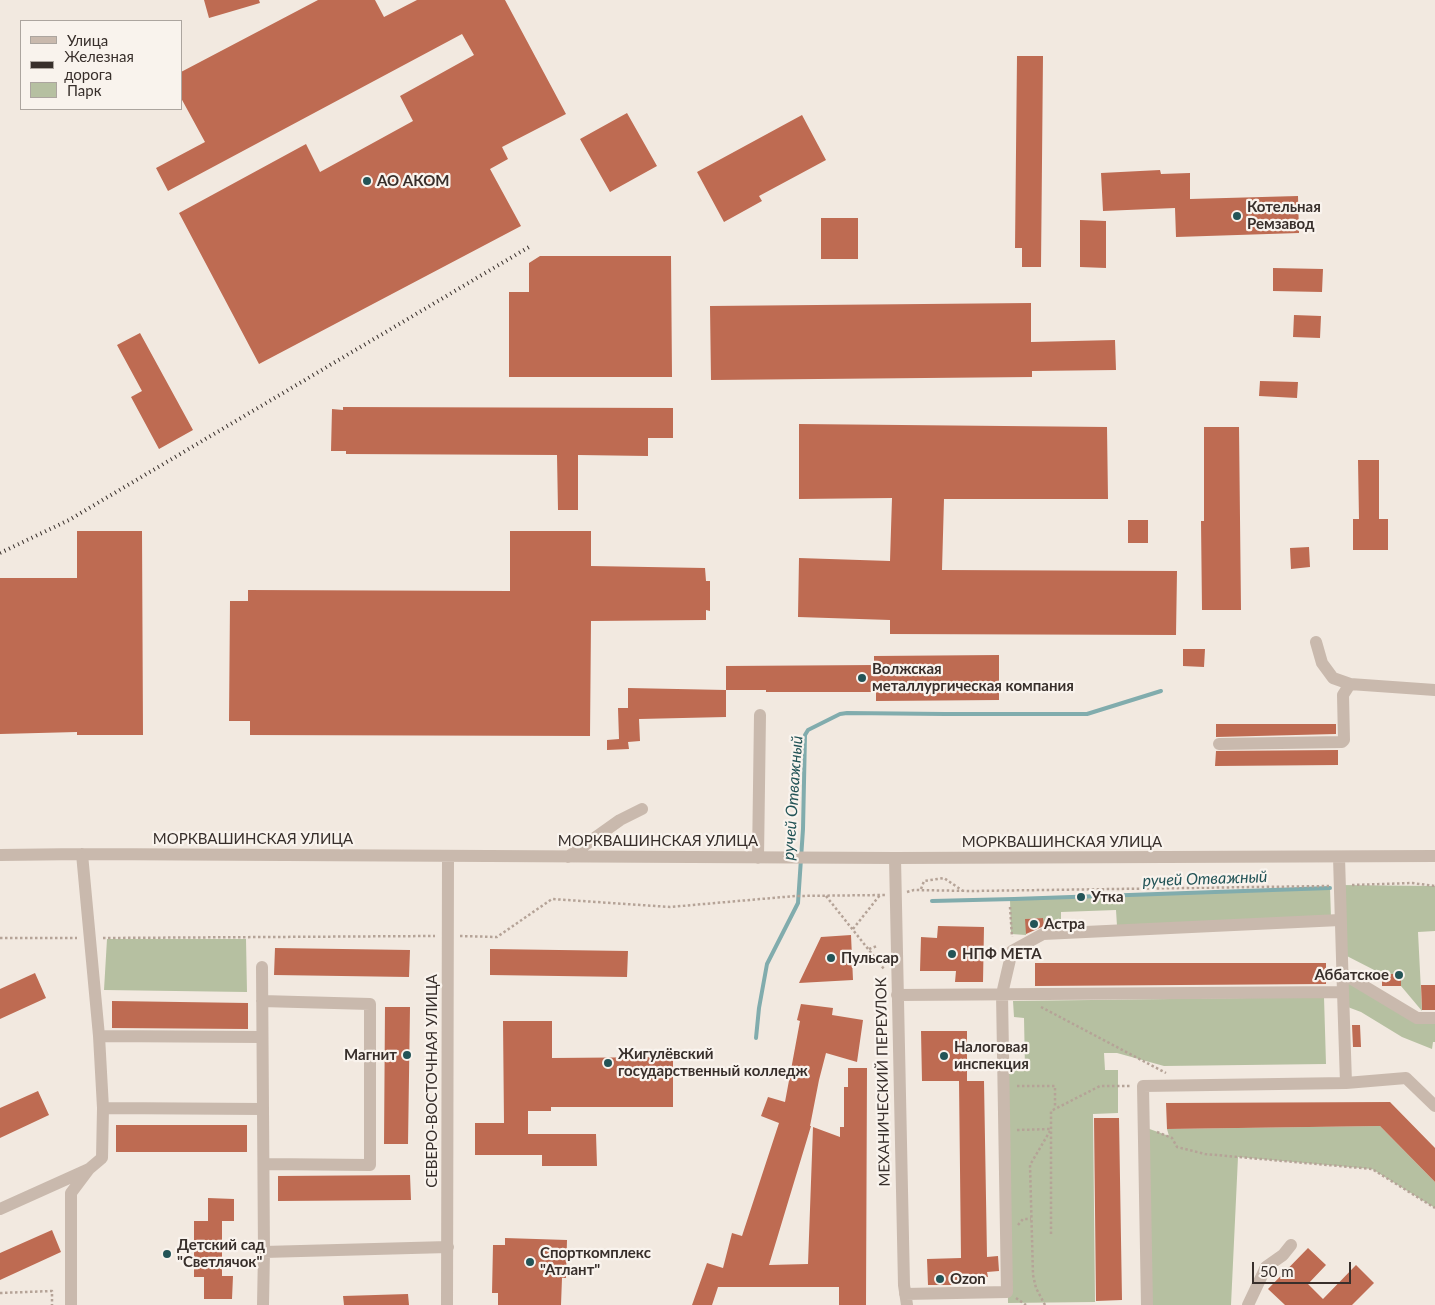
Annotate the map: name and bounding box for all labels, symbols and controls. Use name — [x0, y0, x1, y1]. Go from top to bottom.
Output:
legend — [20, 20, 182, 110]
text: Улица — [67, 31, 108, 49]
text: Железная дорога — [64, 47, 134, 83]
text: Парк — [67, 81, 101, 99]
place label: АО АКОМ — [377, 172, 450, 190]
marker: АО АКОМ — [361, 175, 373, 187]
place label: Котельная Ремзавод — [1247, 198, 1321, 233]
marker: Котельная Ремзавод — [1231, 210, 1243, 222]
place label: Волжская металлургическая компания — [872, 660, 1074, 695]
marker: Волжская металлургическая компания — [856, 672, 868, 684]
water label: ручей Отважный — [779, 735, 807, 861]
street label: МОРКВАШИНСКАЯ УЛИЦА — [153, 830, 353, 848]
street label: МОРКВАШИНСКАЯ УЛИЦА — [558, 832, 758, 850]
street label: МОРКВАШИНСКАЯ УЛИЦА — [962, 833, 1162, 851]
water label: ручей Отважный — [1142, 867, 1268, 891]
place label: Утка — [1091, 888, 1124, 906]
marker: Утка — [1075, 891, 1087, 903]
place label: Астра — [1044, 915, 1085, 933]
marker: Астра — [1028, 918, 1040, 930]
place label: НПФ МЕТА — [962, 945, 1042, 963]
marker: НПФ МЕТА — [946, 948, 958, 960]
place label: Пульсар — [841, 949, 899, 967]
marker: Пульсар — [825, 952, 837, 964]
place label: Аббатское — [1315, 966, 1389, 984]
marker: Аббатское — [1393, 969, 1405, 981]
street label: СЕВЕРО-ВОСТОЧНАЯ УЛИЦА — [423, 974, 441, 1188]
street label: МЕХАНИЧЕСКИЙ ПЕРЕУЛОК — [872, 977, 894, 1187]
place label: Налоговая инспекция — [954, 1038, 1029, 1073]
place label: Жигулёвский государственный колледж — [618, 1045, 808, 1080]
place label: Магнит — [344, 1046, 397, 1064]
marker: Магнит — [401, 1049, 413, 1061]
marker: Налоговая инспекция — [938, 1050, 950, 1062]
marker: Жигулёвский государственный колледж — [602, 1057, 614, 1069]
place label: Детский сад "Светлячок" — [177, 1236, 265, 1271]
place label: Спорткомплекс "Атлант" — [540, 1244, 651, 1279]
marker: Детский сад "Светлячок" — [161, 1248, 173, 1260]
scale bar — [1255, 1252, 1354, 1284]
marker: Спорткомплекс "Атлант" — [524, 1256, 536, 1268]
text: 50 m — [1260, 1262, 1294, 1280]
place label: Ozon — [950, 1270, 986, 1288]
marker: Ozon — [934, 1273, 946, 1285]

